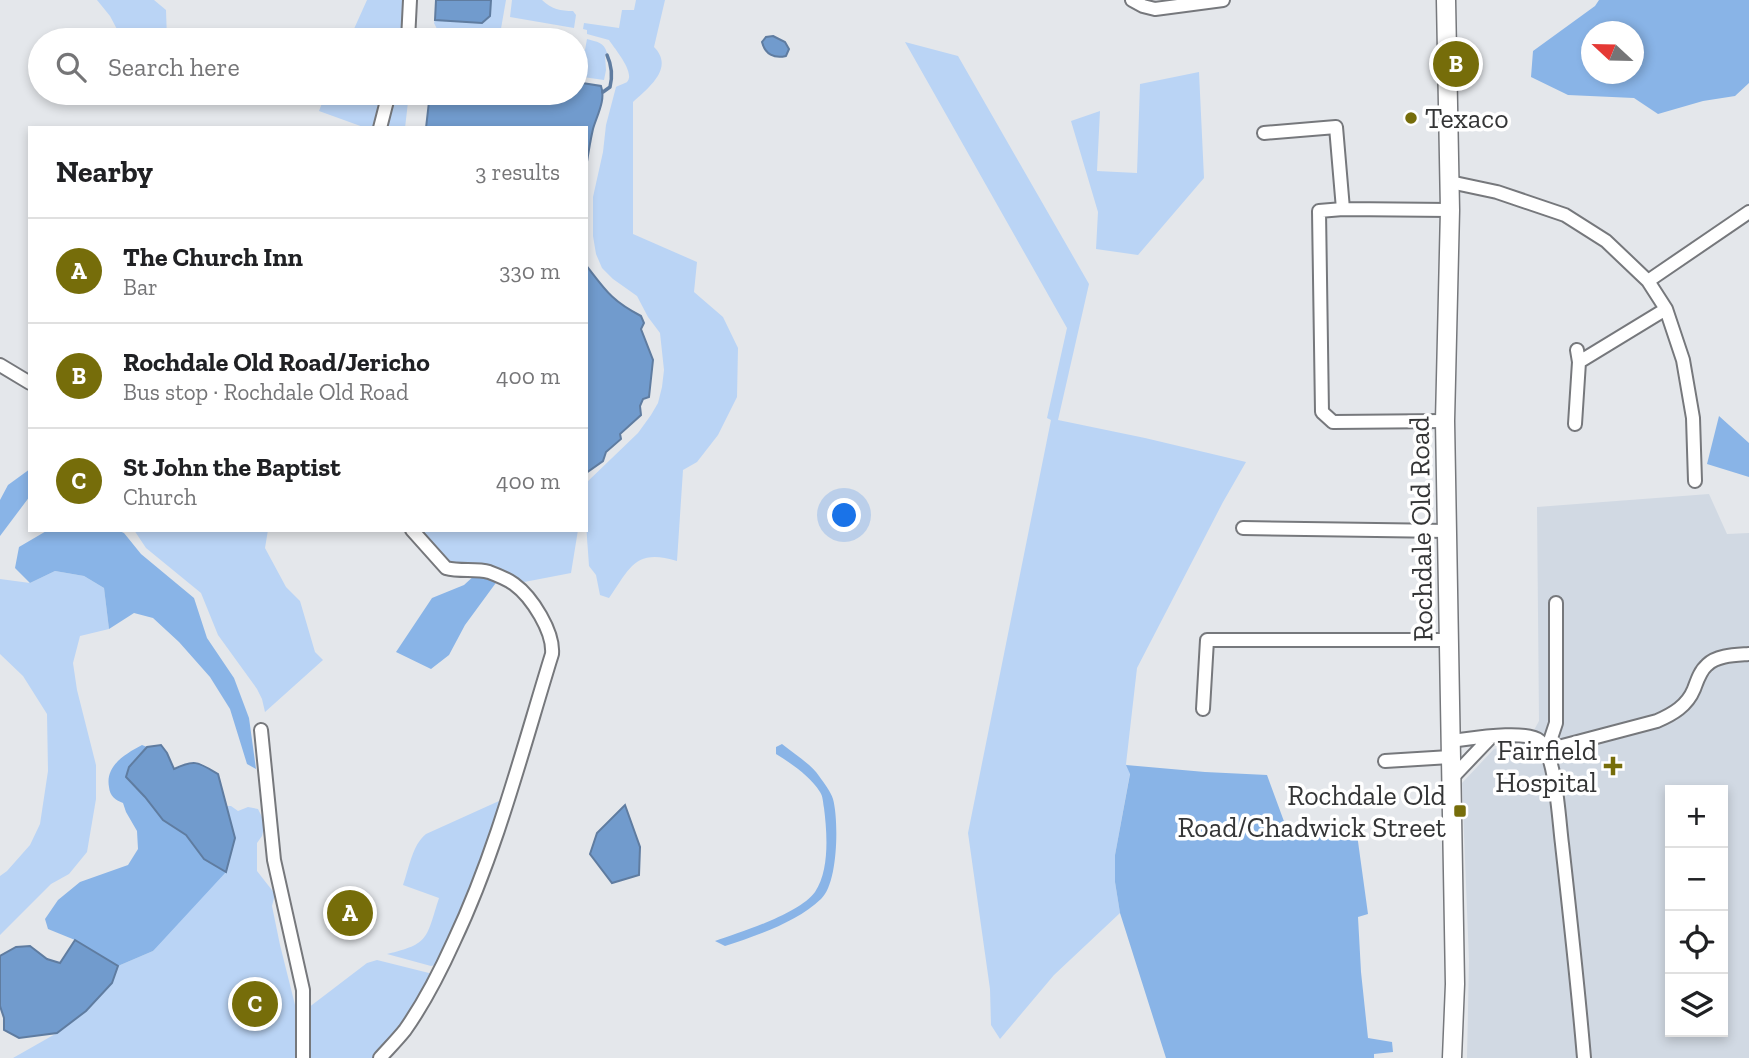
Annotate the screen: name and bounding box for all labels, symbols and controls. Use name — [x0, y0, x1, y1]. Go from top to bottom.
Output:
north arrow — [1581, 21, 1644, 84]
search box — [28, 28, 588, 105]
pin: B — [1433, 38, 1479, 90]
icon: search — [52, 48, 90, 86]
text: Search here — [108, 51, 240, 83]
place label: Texaco — [1425, 102, 1509, 135]
marker: Texaco — [1403, 110, 1419, 126]
text: Nearby — [56, 154, 153, 190]
text: 3 results — [475, 158, 560, 186]
text: The Church Inn — [123, 241, 303, 273]
text: A — [71, 257, 87, 285]
text: 330 m — [499, 257, 560, 285]
text: Bar — [123, 273, 158, 301]
text: Rochdale Old Road/Jericho — [123, 346, 430, 378]
text: B — [72, 362, 86, 390]
text: 400 m — [496, 362, 560, 390]
text: Bus stop · Rochdale Old Road — [123, 378, 409, 406]
street label: Rochdale Old Road — [1403, 416, 1439, 642]
text: St John the Baptist — [123, 451, 341, 483]
text: C — [72, 467, 86, 495]
text: 400 m — [496, 467, 560, 495]
text: Church — [123, 483, 197, 511]
your location — [827, 498, 861, 532]
place label: Fairfield Hospital — [1495, 734, 1597, 799]
marker: Fairfield Hospital — [1603, 756, 1623, 776]
place label: Rochdale Old Road/Chadwick Street — [1177, 779, 1447, 844]
map controls — [1665, 785, 1728, 1037]
button: + — [1665, 785, 1728, 848]
marker: Rochdale Old Road/Chadwick Street — [1452, 803, 1468, 819]
button: − — [1665, 848, 1728, 911]
pin: A — [327, 887, 373, 939]
button: locate — [1665, 911, 1728, 974]
button: layers — [1665, 974, 1728, 1037]
pin: C — [232, 978, 278, 1030]

